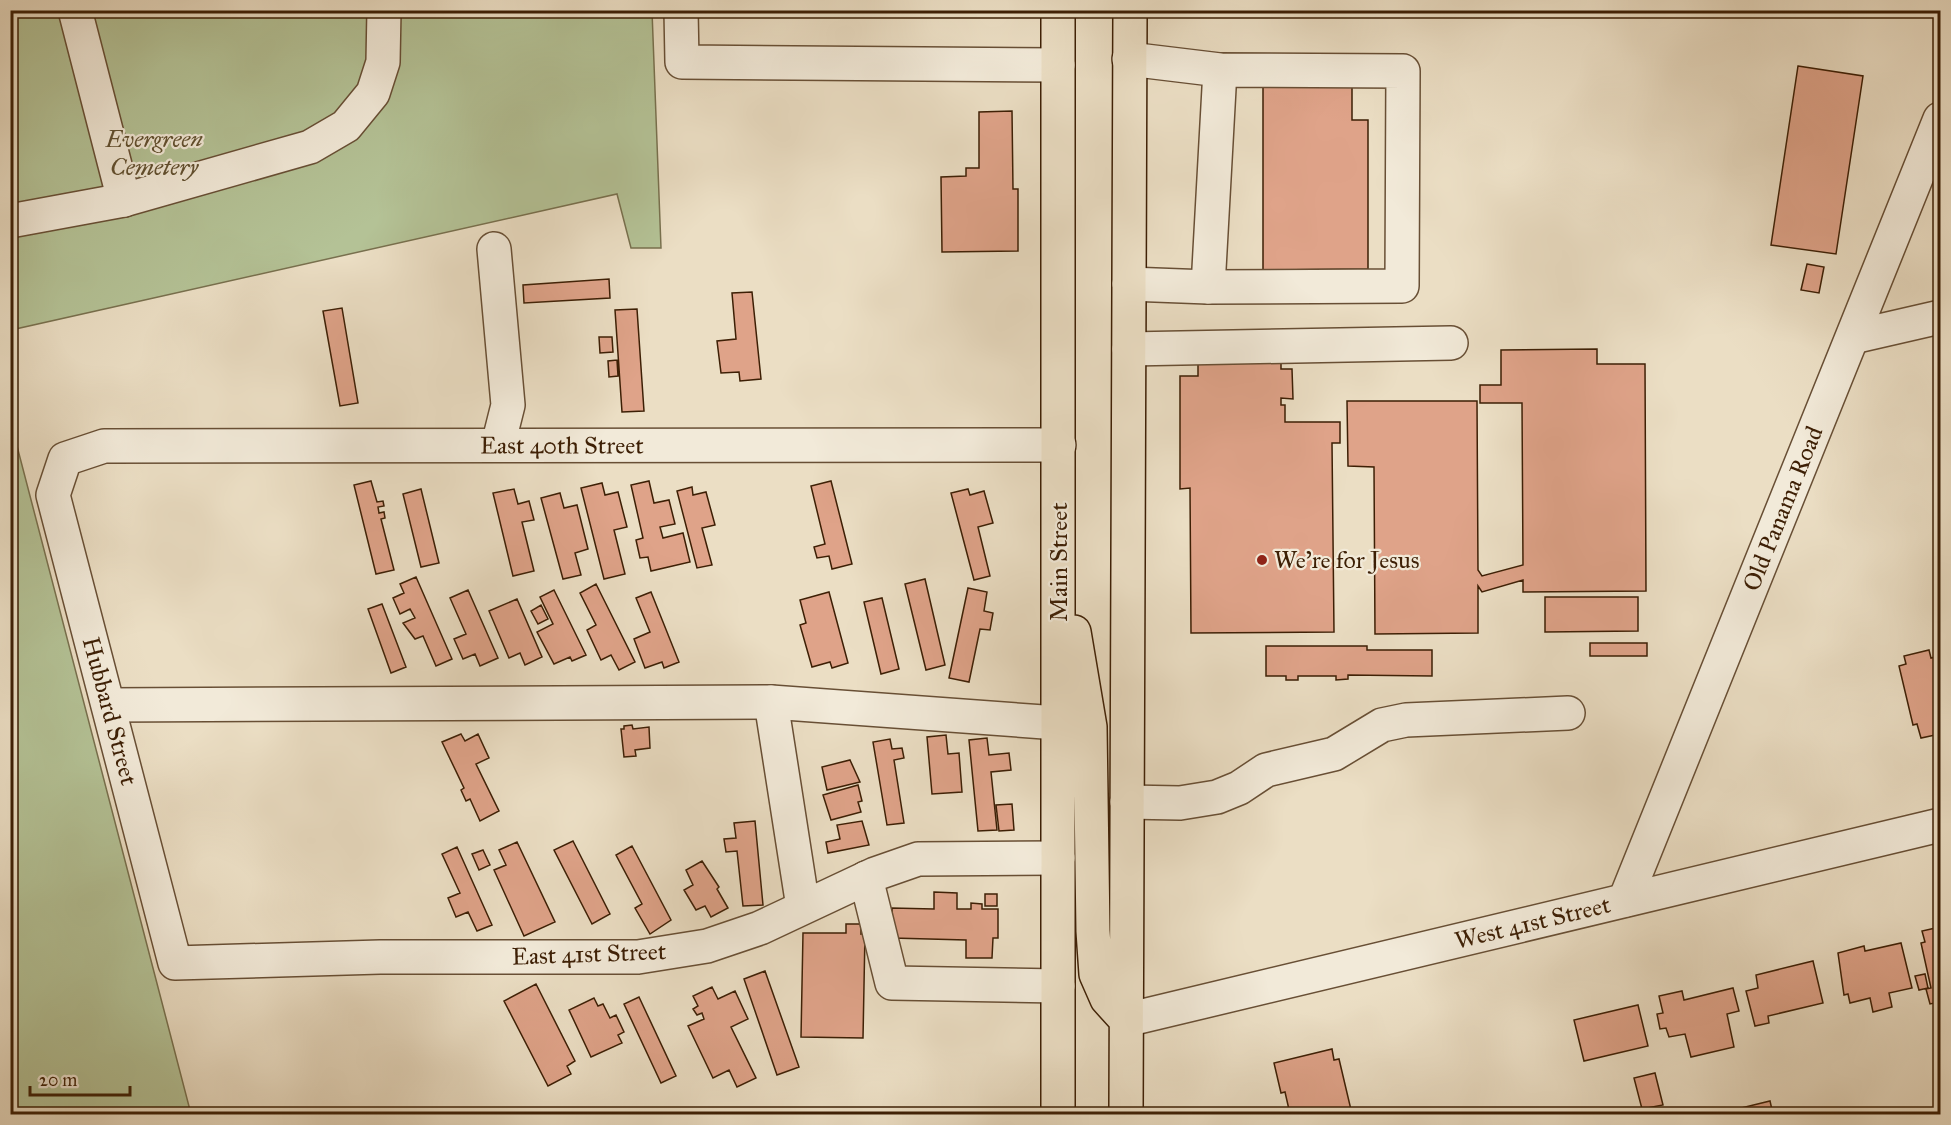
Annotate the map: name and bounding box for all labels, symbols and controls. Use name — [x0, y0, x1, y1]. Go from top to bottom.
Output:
park label: Evergreen Cemetery — [104, 124, 203, 182]
street label: Old Panama Road — [1736, 422, 1830, 595]
street label: East 40th Street — [480, 430, 644, 461]
street label: Main Street — [1044, 502, 1074, 622]
place label: We're for Jesus — [1274, 545, 1419, 575]
marker: We're for Jesus — [1255, 553, 1269, 567]
street label: Hubbard Street — [76, 633, 144, 789]
street label: West 41st Street — [1452, 889, 1614, 956]
street label: East 41st Street — [511, 936, 667, 972]
scale bar — [30, 1059, 130, 1097]
text: 20 m — [39, 1069, 77, 1091]

